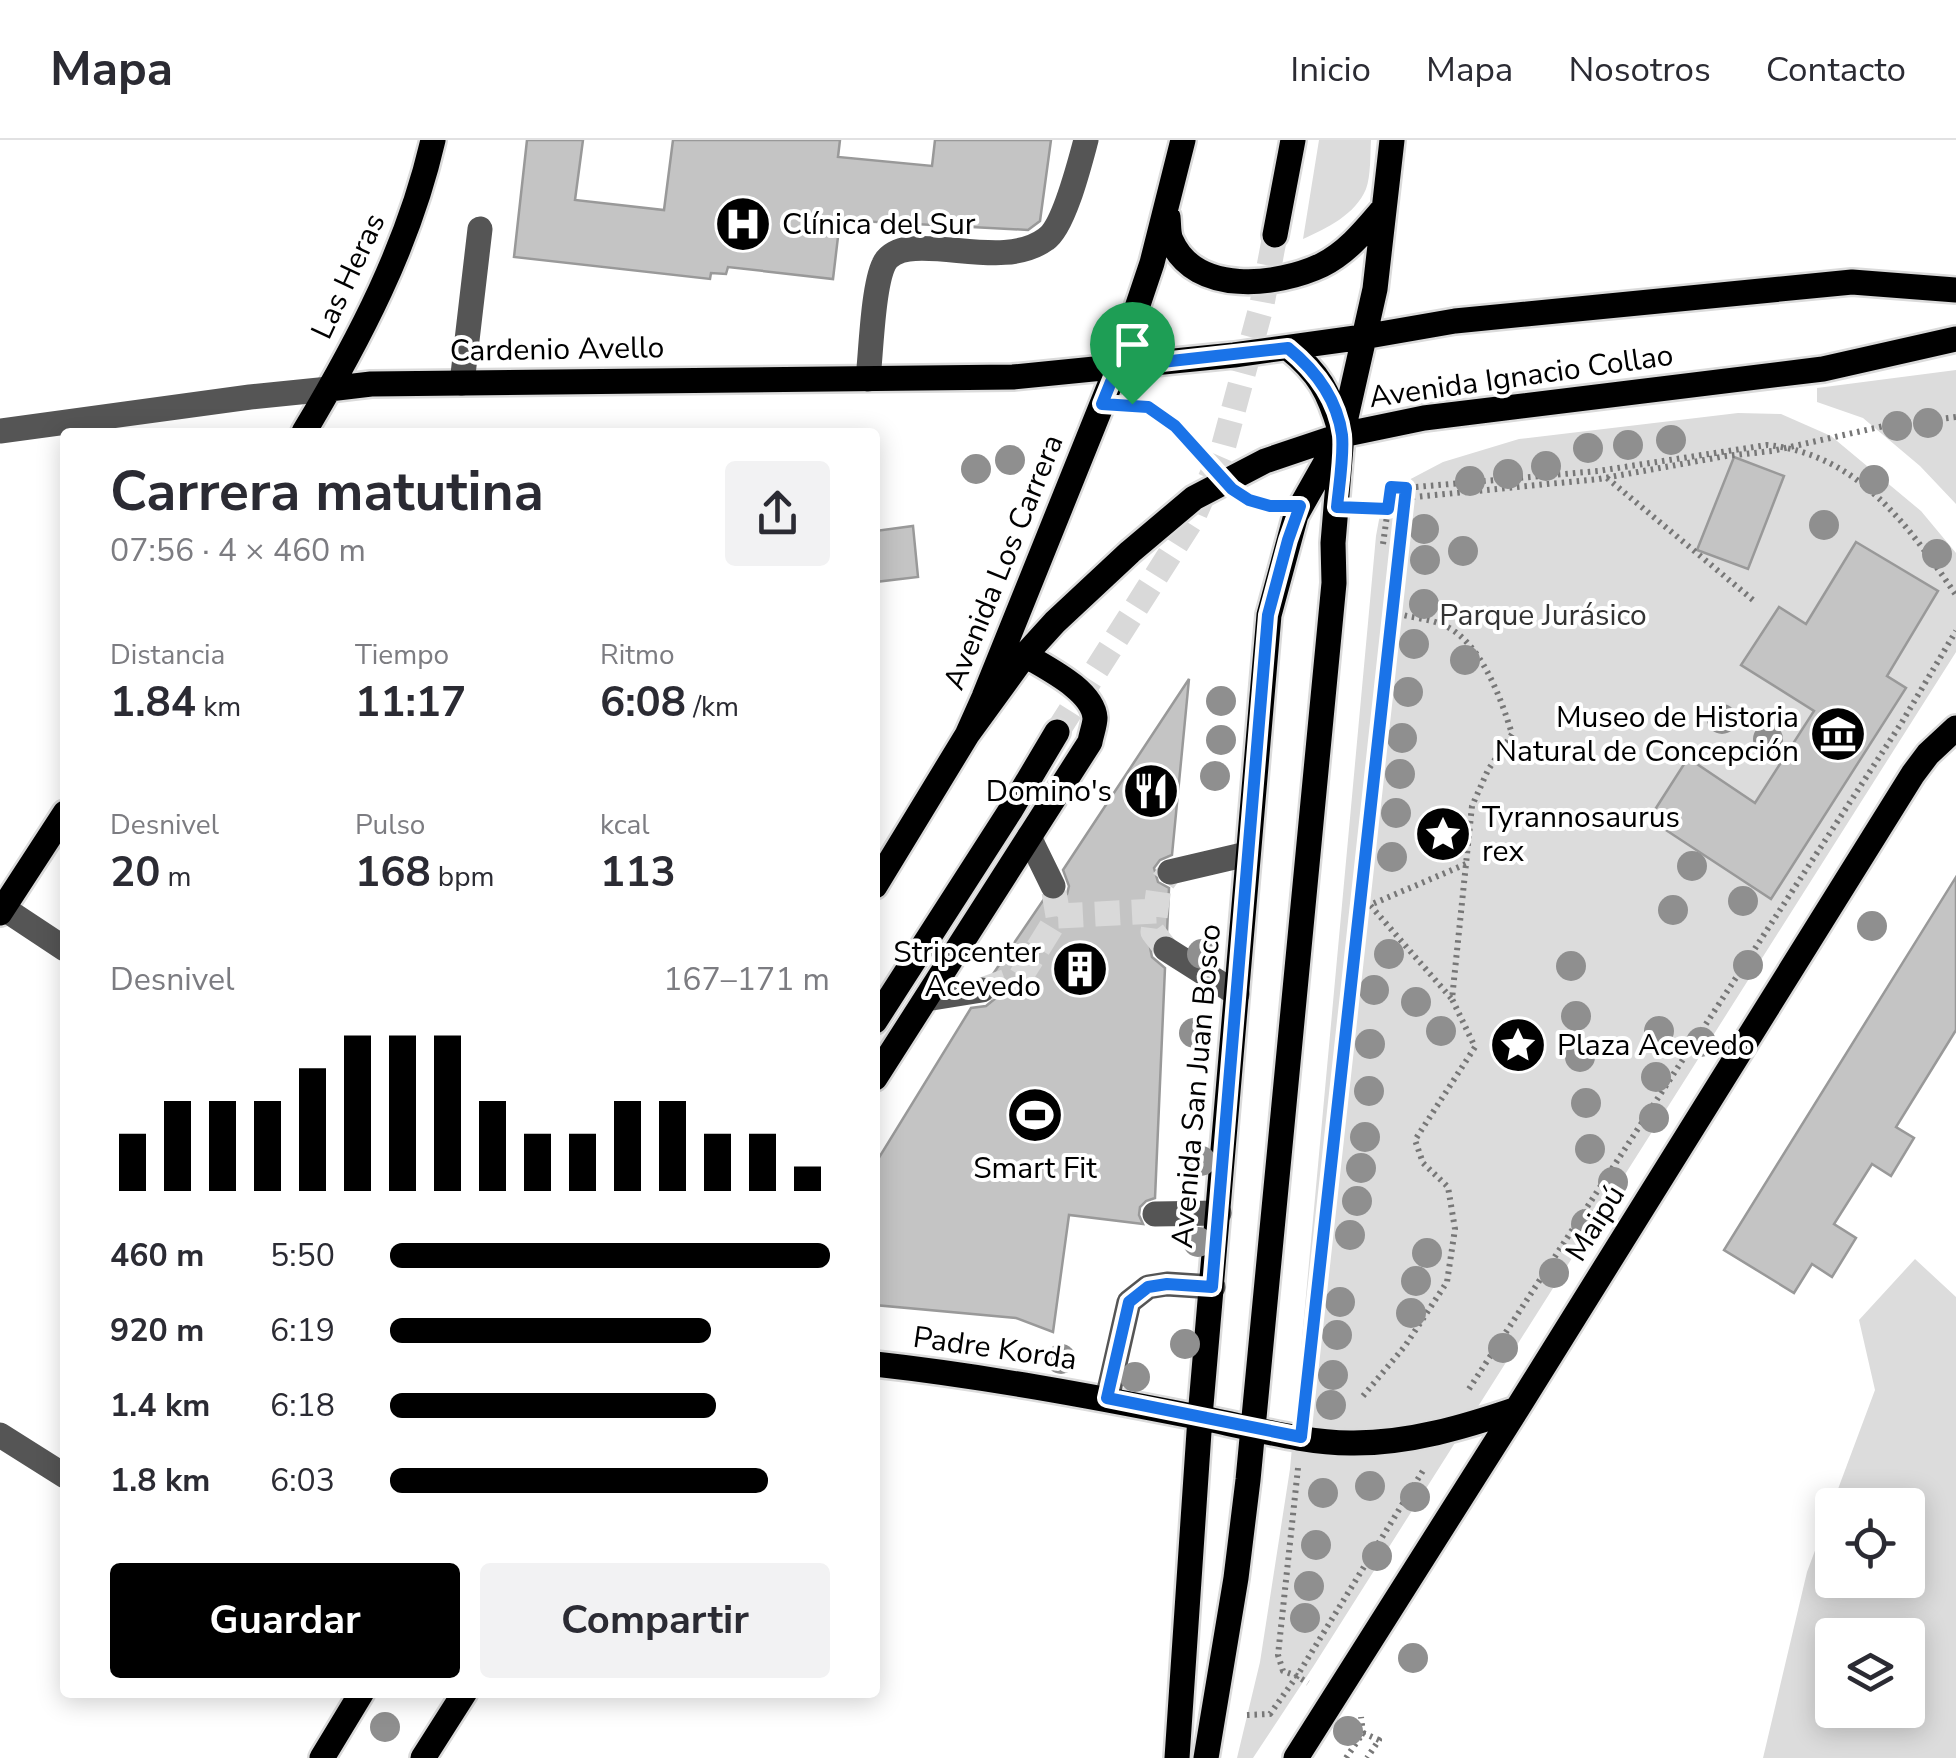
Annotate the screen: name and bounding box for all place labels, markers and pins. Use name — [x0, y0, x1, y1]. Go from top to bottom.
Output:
hospital icon: Clínica del Sur — [713, 194, 773, 254]
place label: Clínica del Sur — [782, 204, 976, 245]
pin — [1090, 302, 1175, 405]
place label: Museo de Historia Natural de Concepción — [1495, 697, 1799, 772]
museum icon: Museo de Historia Natural de Concepción — [1808, 704, 1868, 764]
restaurant icon: Domino's — [1121, 761, 1181, 821]
place label: Domino's — [986, 771, 1112, 812]
place label: Tyrannosaurus rex — [1482, 797, 1680, 872]
place icon: Tyrannosaurus rex — [1413, 804, 1473, 864]
place label: Stripcenter Acevedo — [893, 932, 1041, 1007]
building icon: Stripcenter Acevedo — [1050, 939, 1110, 999]
place icon: Plaza Acevedo — [1488, 1015, 1548, 1075]
place label: Plaza Acevedo — [1557, 1025, 1755, 1066]
sports icon: Smart Fit — [1005, 1085, 1065, 1145]
place label: Smart Fit — [973, 1148, 1097, 1189]

